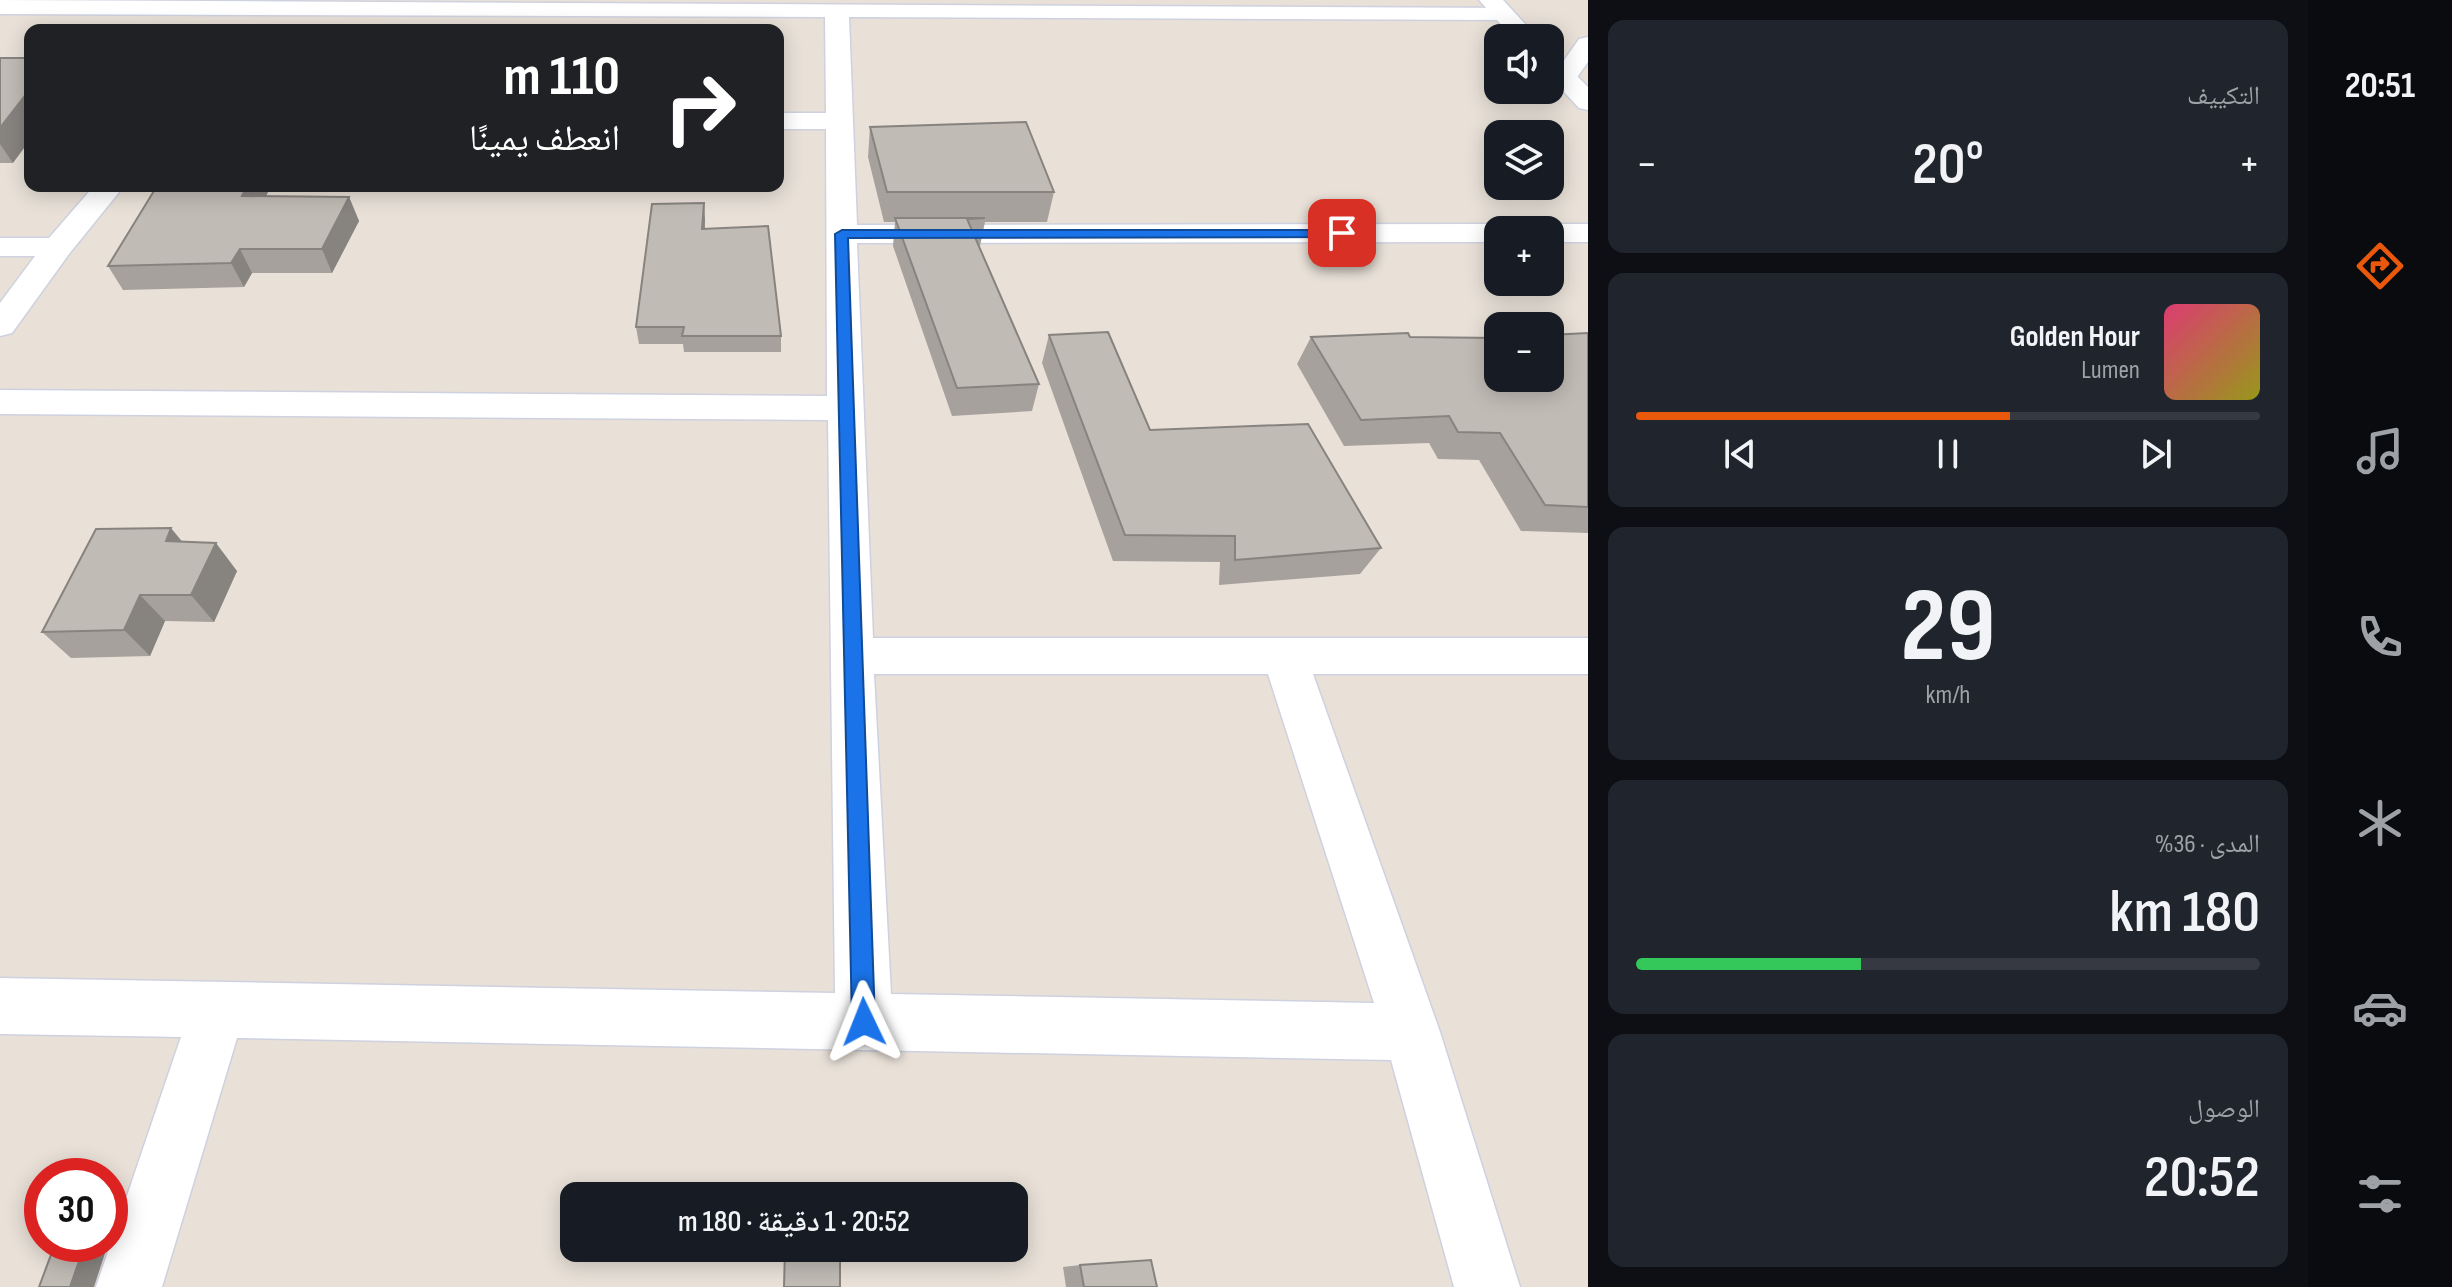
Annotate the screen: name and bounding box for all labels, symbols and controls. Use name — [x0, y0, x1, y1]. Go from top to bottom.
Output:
map controls — [1484, 24, 1564, 392]
button: sound — [1484, 24, 1564, 104]
text: 110 m — [504, 44, 620, 111]
icon: right — [648, 56, 752, 160]
text: 20:51 — [2345, 65, 2415, 108]
text: التكييف — [2187, 81, 2260, 112]
text: انعطف يمينًا — [469, 118, 620, 161]
button: layers — [1484, 120, 1564, 200]
text: 20° — [1912, 129, 1984, 201]
text: − — [1636, 138, 1658, 191]
text: + — [2238, 138, 2260, 191]
pin — [1308, 199, 1376, 267]
icon: arrive — [1320, 211, 1364, 255]
button: + — [1484, 216, 1564, 296]
icon: directions — [2352, 238, 2408, 294]
button: − — [1484, 312, 1564, 392]
text: Golden Hour — [2010, 319, 2140, 355]
text: Lumen — [2081, 355, 2140, 386]
icon: music — [2352, 423, 2408, 479]
icon: previous — [1718, 432, 1762, 476]
icon: pause — [1926, 432, 1970, 476]
icon: next — [2134, 432, 2178, 476]
text: 29 — [1901, 565, 1995, 690]
icon: phone — [2352, 609, 2408, 665]
text: km/h — [1926, 680, 1970, 711]
icon: climate — [2352, 795, 2408, 851]
text: المدى · 36% — [2155, 829, 2260, 860]
text: 180 km — [2109, 877, 2260, 949]
position arrow — [822, 980, 906, 1064]
icon: car — [2352, 980, 2408, 1036]
text: الوصول — [2188, 1094, 2260, 1125]
text: 20:52 — [2144, 1142, 2260, 1214]
speed limit sign: 30 — [24, 1158, 128, 1262]
icon: filters — [2352, 1166, 2408, 1222]
text: 20:52 · 1 دقيقة · 180 m — [678, 1204, 910, 1240]

